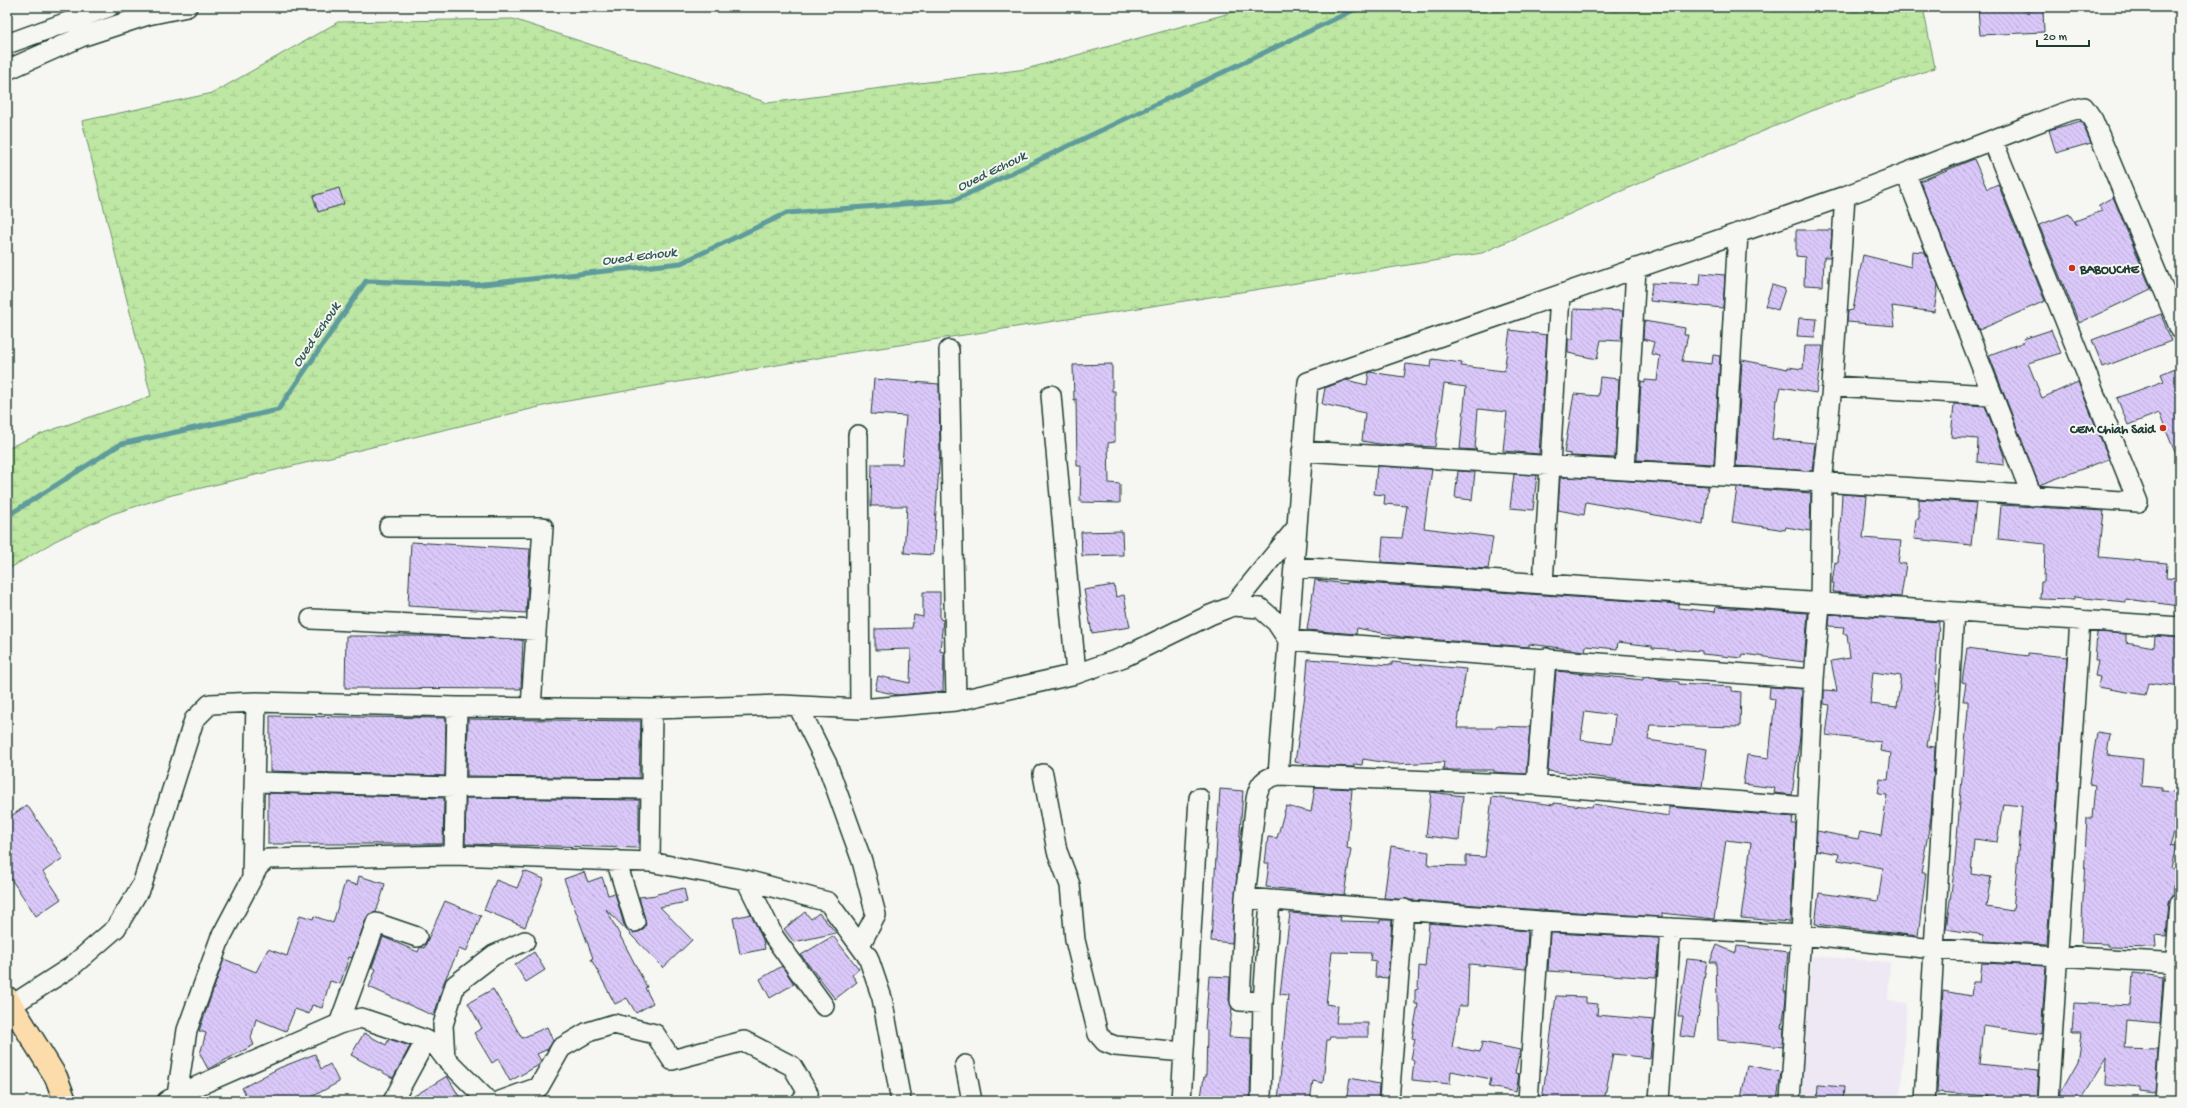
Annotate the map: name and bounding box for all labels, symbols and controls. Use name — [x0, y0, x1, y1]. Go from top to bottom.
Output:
scale bar — [2037, 22, 2089, 48]
text: 20 m — [2043, 31, 2068, 45]
water label: Oued Echouk — [955, 147, 1031, 196]
water label: Oued Echouk — [601, 244, 679, 270]
marker: BABOUCHE — [2067, 263, 2077, 273]
place label: BABOUCHE — [2079, 263, 2140, 278]
water label: Oued Echouk — [289, 298, 346, 371]
place label: CEM Chiah Said — [2069, 423, 2156, 438]
marker: CEM Chiah Said — [2158, 423, 2168, 433]

